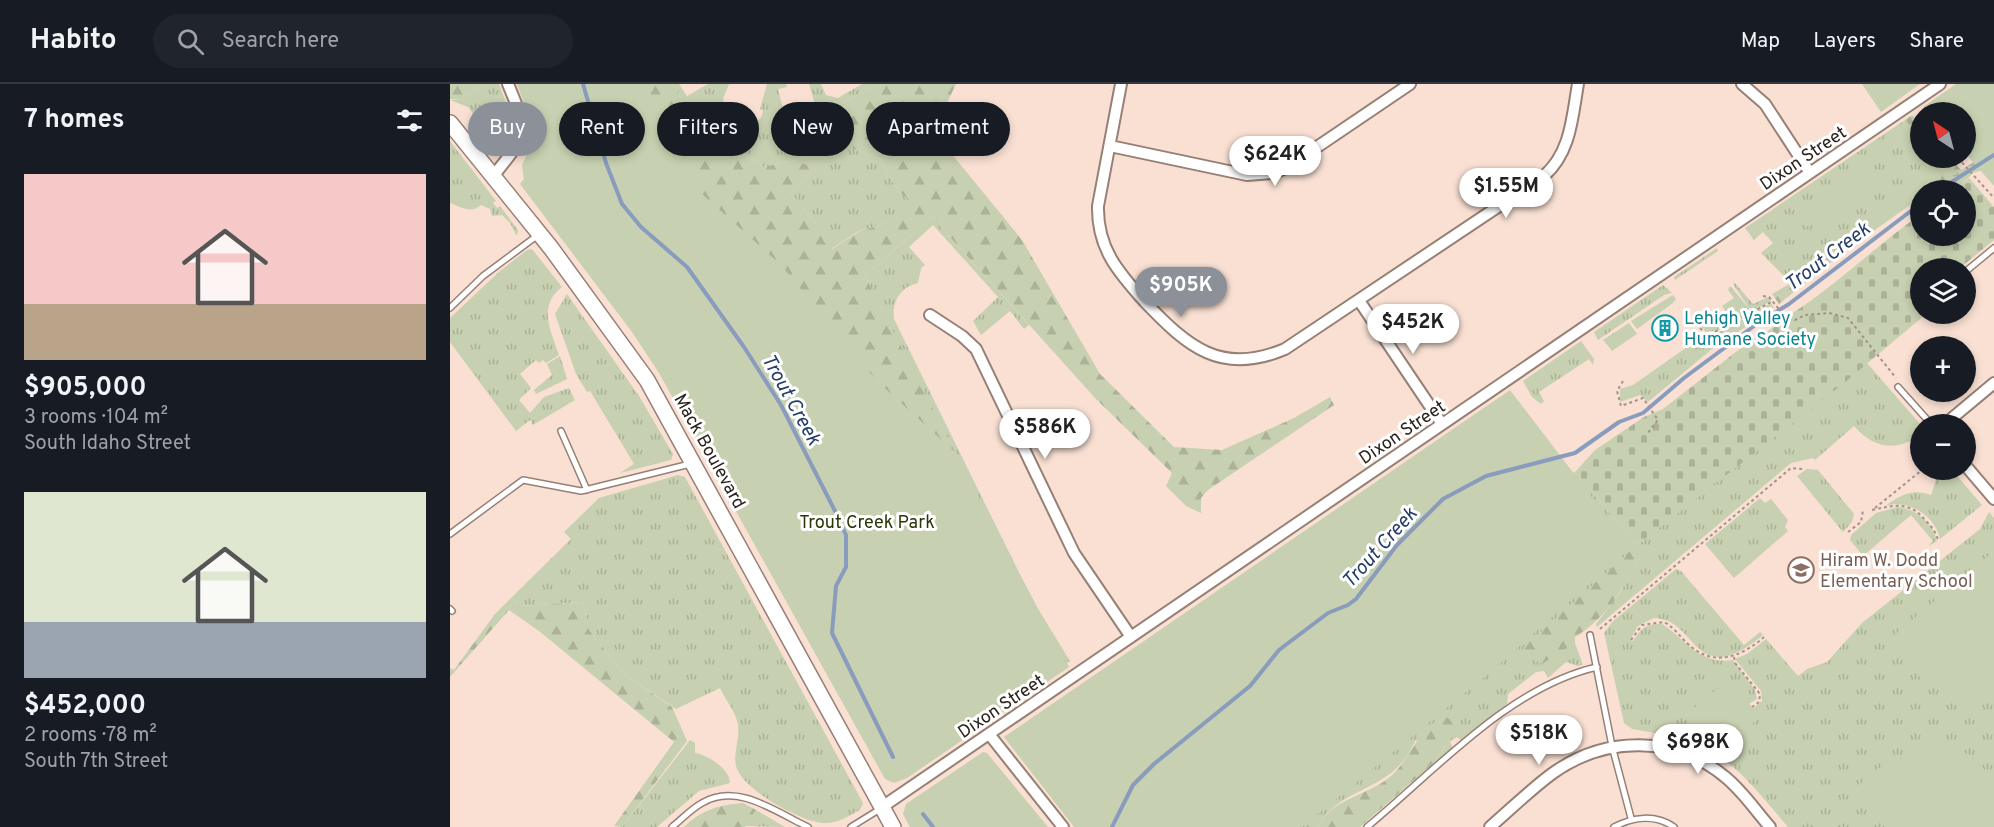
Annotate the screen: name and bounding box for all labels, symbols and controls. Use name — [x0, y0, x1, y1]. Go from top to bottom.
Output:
search box — [153, 14, 573, 68]
text: Habito — [30, 23, 117, 59]
icon: search — [174, 25, 207, 58]
text: Search here — [222, 28, 339, 55]
text: Map — [1741, 28, 1780, 55]
text: Layers — [1813, 28, 1876, 55]
text: Share — [1909, 28, 1964, 55]
chip: Buy — [468, 102, 547, 156]
chip: Rent — [559, 102, 645, 156]
chip: Filters — [657, 102, 759, 156]
chip: New — [771, 102, 854, 156]
chip: Apartment — [866, 102, 1010, 156]
north arrow — [1910, 102, 1976, 168]
map controls — [1910, 102, 1976, 480]
text: 7 homes — [24, 104, 124, 137]
icon: filters — [393, 104, 426, 137]
street label: Dixon Street — [1756, 122, 1852, 197]
pin: $624K — [1233, 136, 1317, 187]
text: $624K — [1243, 142, 1307, 168]
pin: $1.55M — [1457, 168, 1555, 219]
text: $1.55M — [1473, 174, 1539, 200]
button: locate — [1910, 180, 1976, 246]
icon: home — [171, 213, 279, 321]
water label: Trout Creek — [1780, 216, 1877, 298]
button: layers — [1910, 258, 1976, 324]
pin: $905K — [1139, 267, 1223, 318]
text: $905K — [1149, 273, 1213, 299]
pin: $452K — [1371, 304, 1455, 355]
place label: Lehigh Valley Humane Society — [1684, 308, 1816, 352]
text: $452K — [1381, 310, 1445, 336]
building icon: Lehigh Valley Humane Society — [1650, 313, 1680, 343]
button: + — [1910, 336, 1976, 402]
water label: Trout Creek — [755, 350, 826, 451]
text: $905,000 — [24, 372, 147, 405]
street label: Mack Boulevard — [668, 390, 750, 513]
street label: Dixon Street — [1355, 396, 1451, 471]
text: 3 rooms · 104 m² — [24, 405, 168, 431]
pin: $586K — [1003, 409, 1087, 460]
button: − — [1910, 414, 1976, 480]
text: $586K — [1013, 415, 1077, 441]
text: South Idaho Street — [24, 431, 191, 457]
water label: Trout Creek — [1337, 502, 1424, 594]
park label: Trout Creek Park — [799, 512, 935, 535]
icon: home — [171, 531, 279, 639]
place label: Hiram W. Dodd Elementary School — [1820, 550, 1973, 594]
school or university icon: Hiram W. Dodd Elementary School — [1786, 555, 1816, 585]
street label: Dixon Street — [954, 670, 1050, 745]
text: $452,000 — [24, 690, 146, 723]
pin: $518K — [1497, 715, 1581, 766]
text: $518K — [1510, 721, 1568, 747]
text: 2 rooms · 78 m² — [24, 723, 157, 749]
pin: $698K — [1656, 724, 1740, 775]
text: $698K — [1666, 730, 1730, 756]
text: South 7th Street — [24, 749, 168, 775]

